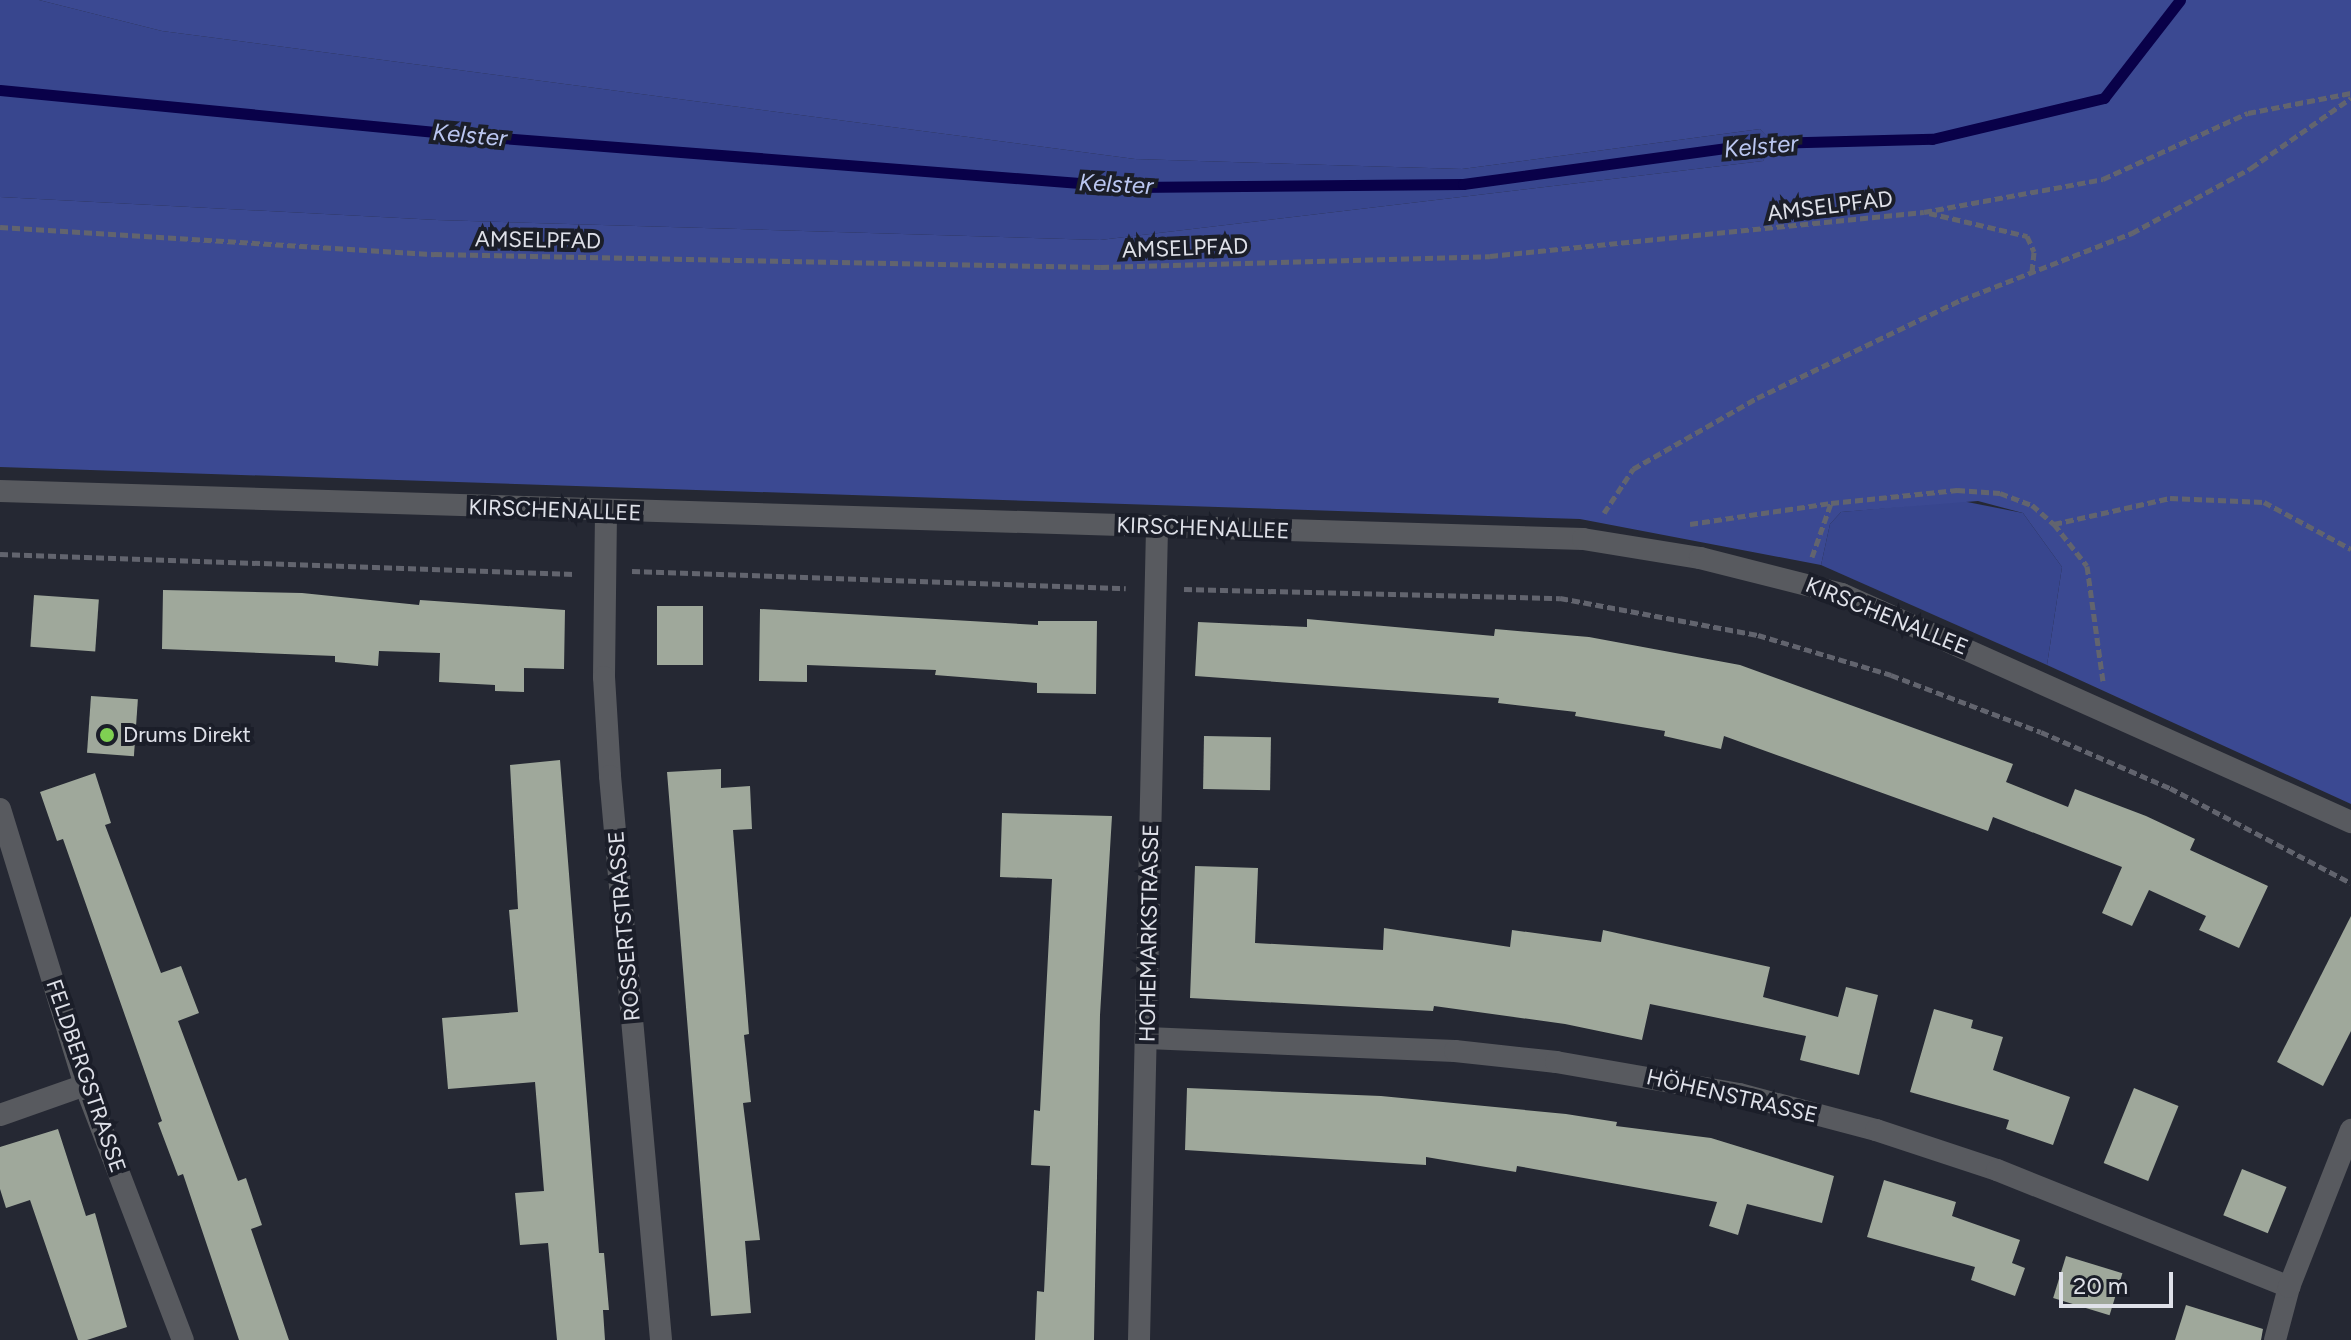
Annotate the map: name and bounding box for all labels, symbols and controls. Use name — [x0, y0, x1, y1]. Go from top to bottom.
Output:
water label: Kelster — [432, 117, 508, 153]
water label: Kelster — [1723, 128, 1799, 164]
water label: Kelster — [1078, 168, 1154, 200]
street label: AMSELPFAD — [1766, 185, 1894, 227]
street label: AMSELPFAD — [475, 226, 601, 254]
street label: AMSELPFAD — [1121, 233, 1249, 263]
street label: KIRSCHENALLEE — [468, 494, 642, 526]
street label: KIRSCHENALLEE — [1116, 512, 1290, 544]
street label: KIRSCHENALLEE — [1802, 571, 1972, 661]
place label: Drums Direkt — [123, 722, 251, 748]
marker: Drums Direkt — [98, 726, 116, 744]
street label: HOHEMARKSTRASSE — [1134, 824, 1164, 1042]
street label: ROSSERTSTRASSE — [603, 830, 645, 1022]
street label: FELDBERGSTRASSE — [40, 976, 132, 1176]
street label: HÖHENSTRASSE — [1644, 1064, 1820, 1128]
scale bar — [2063, 1256, 2177, 1306]
text: 20 m — [2073, 1271, 2128, 1300]

